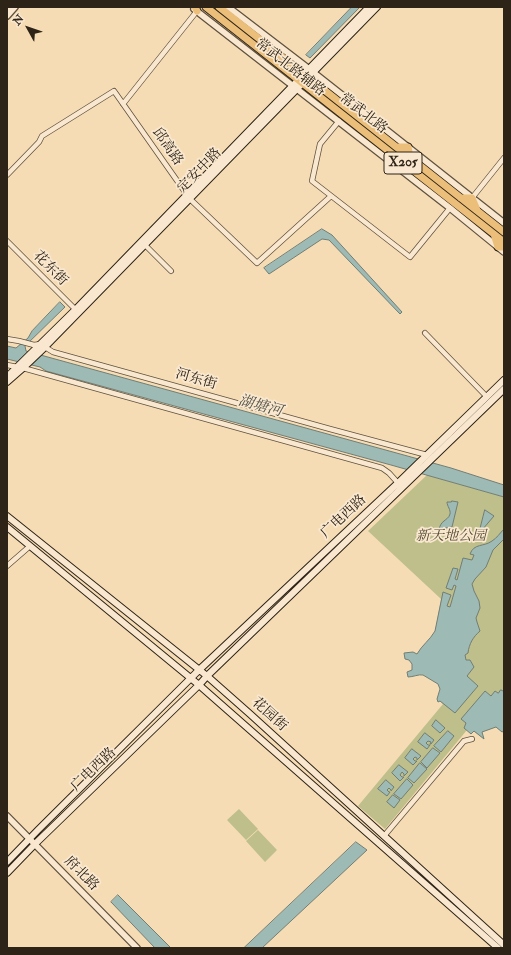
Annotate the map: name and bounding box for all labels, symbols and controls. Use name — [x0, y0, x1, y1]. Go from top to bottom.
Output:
north arrow — [8, 8, 48, 48]
text: N — [10, 12, 27, 28]
street label: 常武北路辅路 — [252, 36, 328, 100]
street label: 常武北路 — [336, 90, 390, 138]
street label: 邱高路 — [148, 125, 186, 169]
street label: 定安中路 — [175, 145, 225, 197]
road number: X205 — [384, 152, 422, 174]
street label: 花东街 — [29, 248, 71, 290]
street label: 河东街 — [173, 366, 219, 394]
water label: 湖塘河 — [236, 392, 284, 422]
street label: 广电西路 — [318, 492, 370, 542]
park label: 新天地公园 — [416, 529, 486, 545]
street label: 花园街 — [248, 695, 290, 735]
street label: 广电西路 — [68, 745, 120, 795]
street label: 府北路 — [60, 853, 102, 895]

